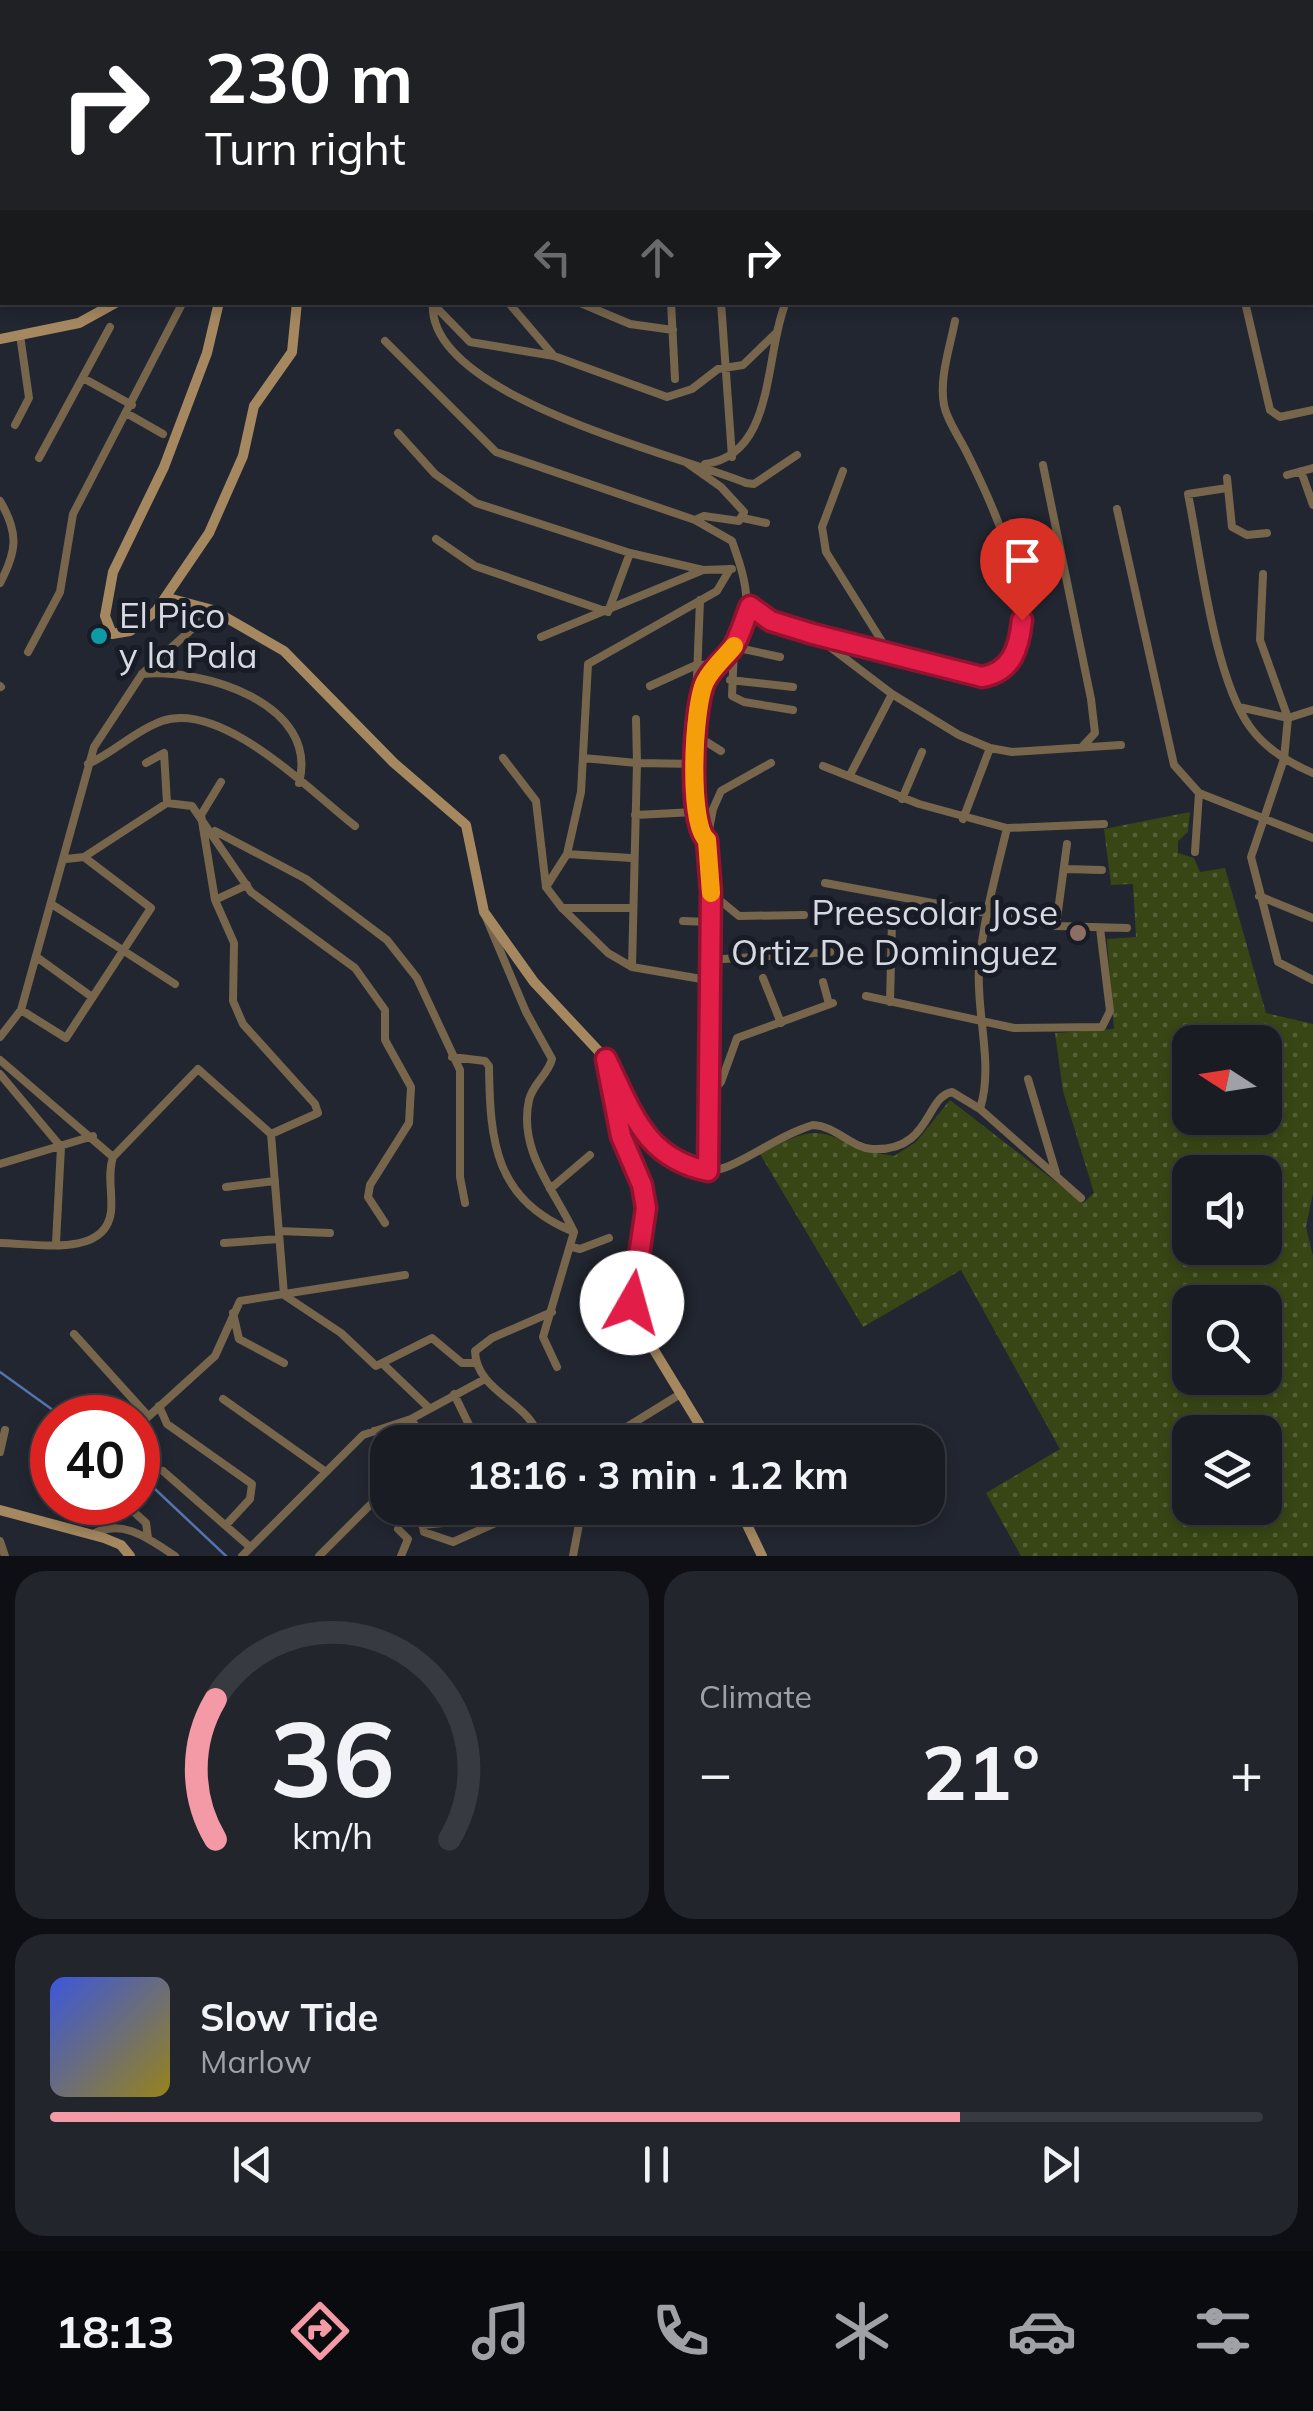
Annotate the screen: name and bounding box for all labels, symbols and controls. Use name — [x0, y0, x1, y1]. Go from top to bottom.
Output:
text: 230 m — [205, 33, 413, 121]
icon: right — [40, 40, 170, 170]
text: Turn right — [205, 120, 406, 176]
icon: left — [525, 230, 580, 285]
icon: ahead — [630, 230, 685, 285]
icon: right — [735, 230, 790, 285]
pin — [980, 518, 1065, 621]
icon: arrive — [995, 533, 1050, 588]
place label: El Pico y la Pala — [119, 593, 257, 677]
marker: El Pico y la Pala — [88, 625, 110, 647]
place label: Preescolar Jose Ortiz De Dominguez — [731, 890, 1058, 974]
marker: Preescolar Jose Ortiz De Dominguez — [1067, 922, 1089, 944]
north arrow — [1172, 1025, 1282, 1135]
map controls — [1172, 1025, 1282, 1525]
button: sound — [1172, 1155, 1282, 1265]
position arrow — [580, 1251, 684, 1355]
button: search — [1172, 1285, 1282, 1395]
speed limit sign: 40 — [30, 1395, 160, 1525]
button: layers — [1172, 1415, 1282, 1525]
text: 18:16 · 3 min · 1.2 km — [466, 1451, 849, 1499]
text: Climate — [699, 1676, 812, 1716]
text: 36 — [270, 1692, 394, 1823]
text: 21° — [922, 1725, 1040, 1819]
text: − — [699, 1738, 732, 1807]
text: + — [1230, 1738, 1263, 1807]
text: km/h — [292, 1813, 372, 1858]
text: Slow Tide — [200, 1993, 378, 2041]
text: Marlow — [200, 2041, 312, 2081]
icon: previous — [225, 2137, 280, 2192]
icon: pause — [629, 2137, 684, 2192]
icon: next — [1033, 2137, 1088, 2192]
icon: directions — [285, 2296, 355, 2366]
icon: music — [466, 2296, 536, 2366]
icon: phone — [646, 2296, 716, 2366]
icon: climate — [827, 2296, 897, 2366]
icon: car — [1007, 2296, 1077, 2366]
icon: filters — [1188, 2296, 1258, 2366]
text: 18:13 — [55, 2303, 174, 2359]

